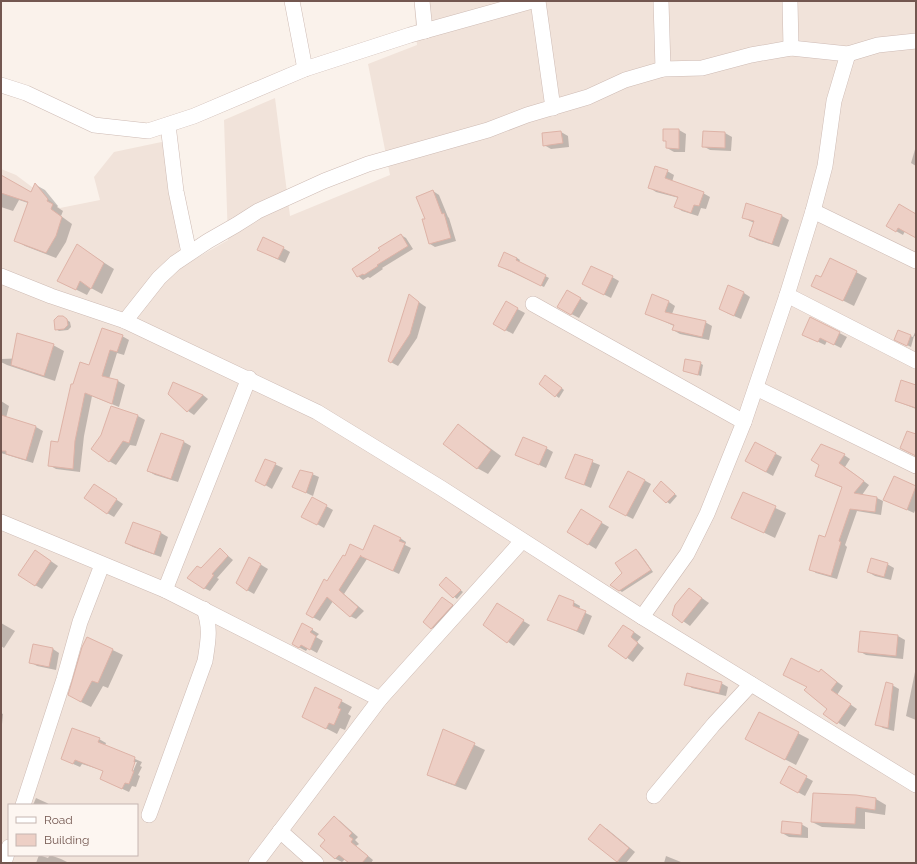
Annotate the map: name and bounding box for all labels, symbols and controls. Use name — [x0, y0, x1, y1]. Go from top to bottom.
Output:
legend — [8, 804, 138, 856]
text: Road — [44, 813, 73, 827]
text: Building — [44, 833, 90, 847]

